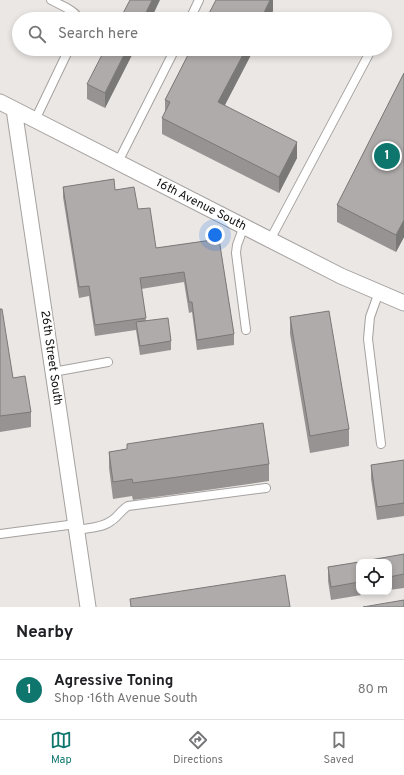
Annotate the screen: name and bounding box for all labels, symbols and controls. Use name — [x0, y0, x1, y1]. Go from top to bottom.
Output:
search box — [12, 12, 392, 56]
icon: search — [26, 23, 48, 45]
text: Search here — [58, 25, 138, 44]
pin: 1 — [374, 141, 400, 171]
street label: 16th Avenue South — [153, 175, 249, 235]
your location — [205, 225, 225, 245]
street label: 26th Street South — [36, 309, 66, 407]
map controls — [356, 559, 392, 595]
button: locate — [356, 559, 392, 595]
text: Nearby — [16, 622, 73, 644]
text: Agressive Toning — [54, 672, 174, 691]
text: 1 — [26, 682, 32, 698]
text: 80 m — [358, 682, 388, 698]
text: Shop · 16th Avenue South — [54, 691, 198, 707]
tab: Map — [50, 729, 72, 767]
tab: Directions — [173, 729, 223, 767]
tab: Saved — [323, 729, 354, 767]

